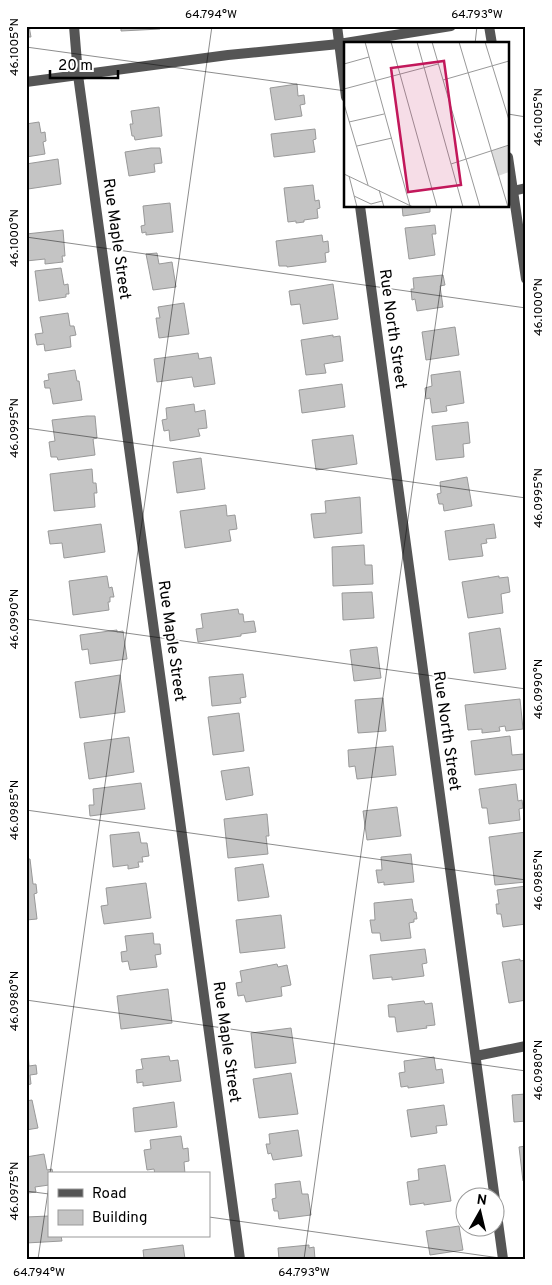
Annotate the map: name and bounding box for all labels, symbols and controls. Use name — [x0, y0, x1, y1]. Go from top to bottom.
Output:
text: 64.794°W — [185, 7, 237, 23]
text: 64.793°W — [451, 7, 503, 23]
text: 46.1005°N — [7, 18, 23, 76]
inset map — [344, 42, 510, 208]
scale bar — [50, 48, 118, 80]
text: 20 m — [58, 57, 93, 76]
text: 46.1005°N — [531, 88, 547, 146]
street label: Rue Maple Street — [98, 177, 134, 301]
text: 46.1000°N — [7, 209, 23, 267]
street label: Rue North Street — [374, 268, 410, 390]
text: 46.1000°N — [531, 278, 547, 336]
text: 46.0995°N — [7, 398, 23, 458]
text: 46.0995°N — [531, 468, 547, 528]
street label: Rue Maple Street — [153, 579, 189, 703]
text: 46.0990°N — [7, 589, 23, 649]
text: 46.0990°N — [531, 659, 547, 719]
street label: Rue North Street — [428, 670, 464, 792]
text: 46.0985°N — [7, 780, 23, 840]
text: 46.0985°N — [531, 850, 547, 910]
text: 46.0980°N — [7, 971, 23, 1031]
street label: Rue Maple Street — [208, 980, 244, 1104]
text: 46.0980°N — [531, 1040, 547, 1100]
text: 46.0975°N — [7, 1162, 23, 1220]
legend — [48, 1172, 210, 1238]
text: Road — [92, 1185, 127, 1204]
north arrow — [454, 1188, 504, 1238]
text: N — [475, 1191, 488, 1210]
text: Building — [92, 1209, 147, 1228]
text: 64.794°W — [13, 1265, 65, 1281]
text: 64.793°W — [278, 1265, 330, 1281]

